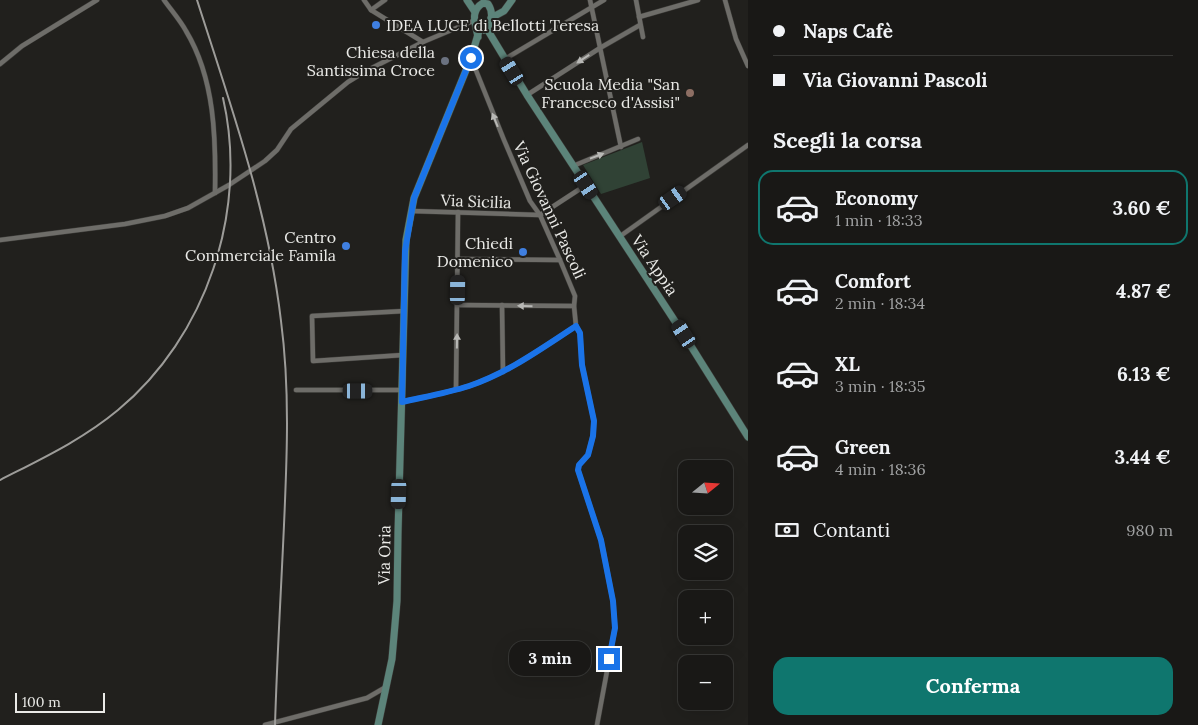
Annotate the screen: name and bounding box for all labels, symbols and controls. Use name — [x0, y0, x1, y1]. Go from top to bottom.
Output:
place label: IDEA LUCE di Bellotti Teresa — [386, 15, 599, 35]
marker: IDEA LUCE di Bellotti Teresa — [370, 19, 382, 31]
text: Naps Cafè — [803, 19, 893, 43]
place label: Chiesa della Santissima Croce — [307, 42, 435, 80]
route start — [460, 47, 482, 69]
car — [497, 54, 526, 88]
one-way arrow — [577, 54, 590, 64]
marker: Chiesa della Santissima Croce — [439, 55, 451, 67]
text: Via Giovanni Pascoli — [803, 68, 988, 92]
place label: Scuola Media "San Francesco d'Assisi" — [541, 74, 680, 112]
marker: Scuola Media "San Francesco d'Assisi" — [684, 87, 696, 99]
one-way arrow — [491, 112, 499, 127]
text: Scegli la corsa — [773, 126, 922, 154]
street label: Via Giovanni Pascoli — [509, 137, 591, 282]
one-way arrow — [590, 152, 605, 160]
car — [571, 168, 600, 202]
car — [656, 183, 689, 213]
icon: car — [775, 185, 820, 230]
text: Economy — [835, 186, 918, 210]
street label: Via Sicilia — [439, 190, 512, 212]
text: 3.60 € — [1113, 196, 1171, 220]
text: 1 min · 18:33 — [835, 210, 923, 230]
place label: Centro Commerciale Famila — [185, 227, 336, 265]
street label: Via Appia — [627, 230, 683, 299]
place label: Chiedi Domenico — [437, 233, 513, 271]
marker: Centro Commerciale Famila — [340, 240, 352, 252]
marker: Chiedi Domenico — [517, 246, 529, 258]
icon: car — [775, 268, 820, 313]
text: Comfort — [835, 269, 911, 293]
car — [450, 275, 465, 305]
text: 4.87 € — [1116, 279, 1171, 303]
text: 2 min · 18:34 — [835, 293, 925, 313]
one-way arrow — [517, 302, 533, 310]
car — [669, 317, 698, 351]
one-way arrow — [453, 332, 461, 348]
icon: car — [775, 351, 820, 396]
text: XL — [835, 352, 860, 376]
text: 6.13 € — [1117, 362, 1171, 386]
text: 3 min · 18:35 — [835, 376, 926, 396]
car — [343, 384, 373, 399]
icon: car — [775, 434, 820, 479]
text: Green — [835, 435, 891, 459]
text: 3.44 € — [1115, 445, 1171, 469]
text: 4 min · 18:36 — [835, 459, 926, 479]
north arrow — [678, 460, 732, 515]
map controls — [678, 460, 733, 710]
car — [390, 479, 407, 509]
icon: cash — [773, 516, 801, 544]
text: Contanti — [813, 518, 890, 542]
text: 980 m — [1126, 520, 1173, 540]
street label: Via Oria — [373, 525, 395, 586]
button: layers — [678, 525, 733, 580]
button: + — [678, 590, 733, 645]
callout: 3 min — [509, 642, 592, 676]
text: 3 min — [528, 648, 572, 668]
route end — [598, 648, 620, 670]
button: − — [678, 655, 733, 710]
button: Conferma — [773, 657, 1173, 715]
scale bar — [15, 690, 105, 713]
text: 100 m — [22, 693, 61, 711]

